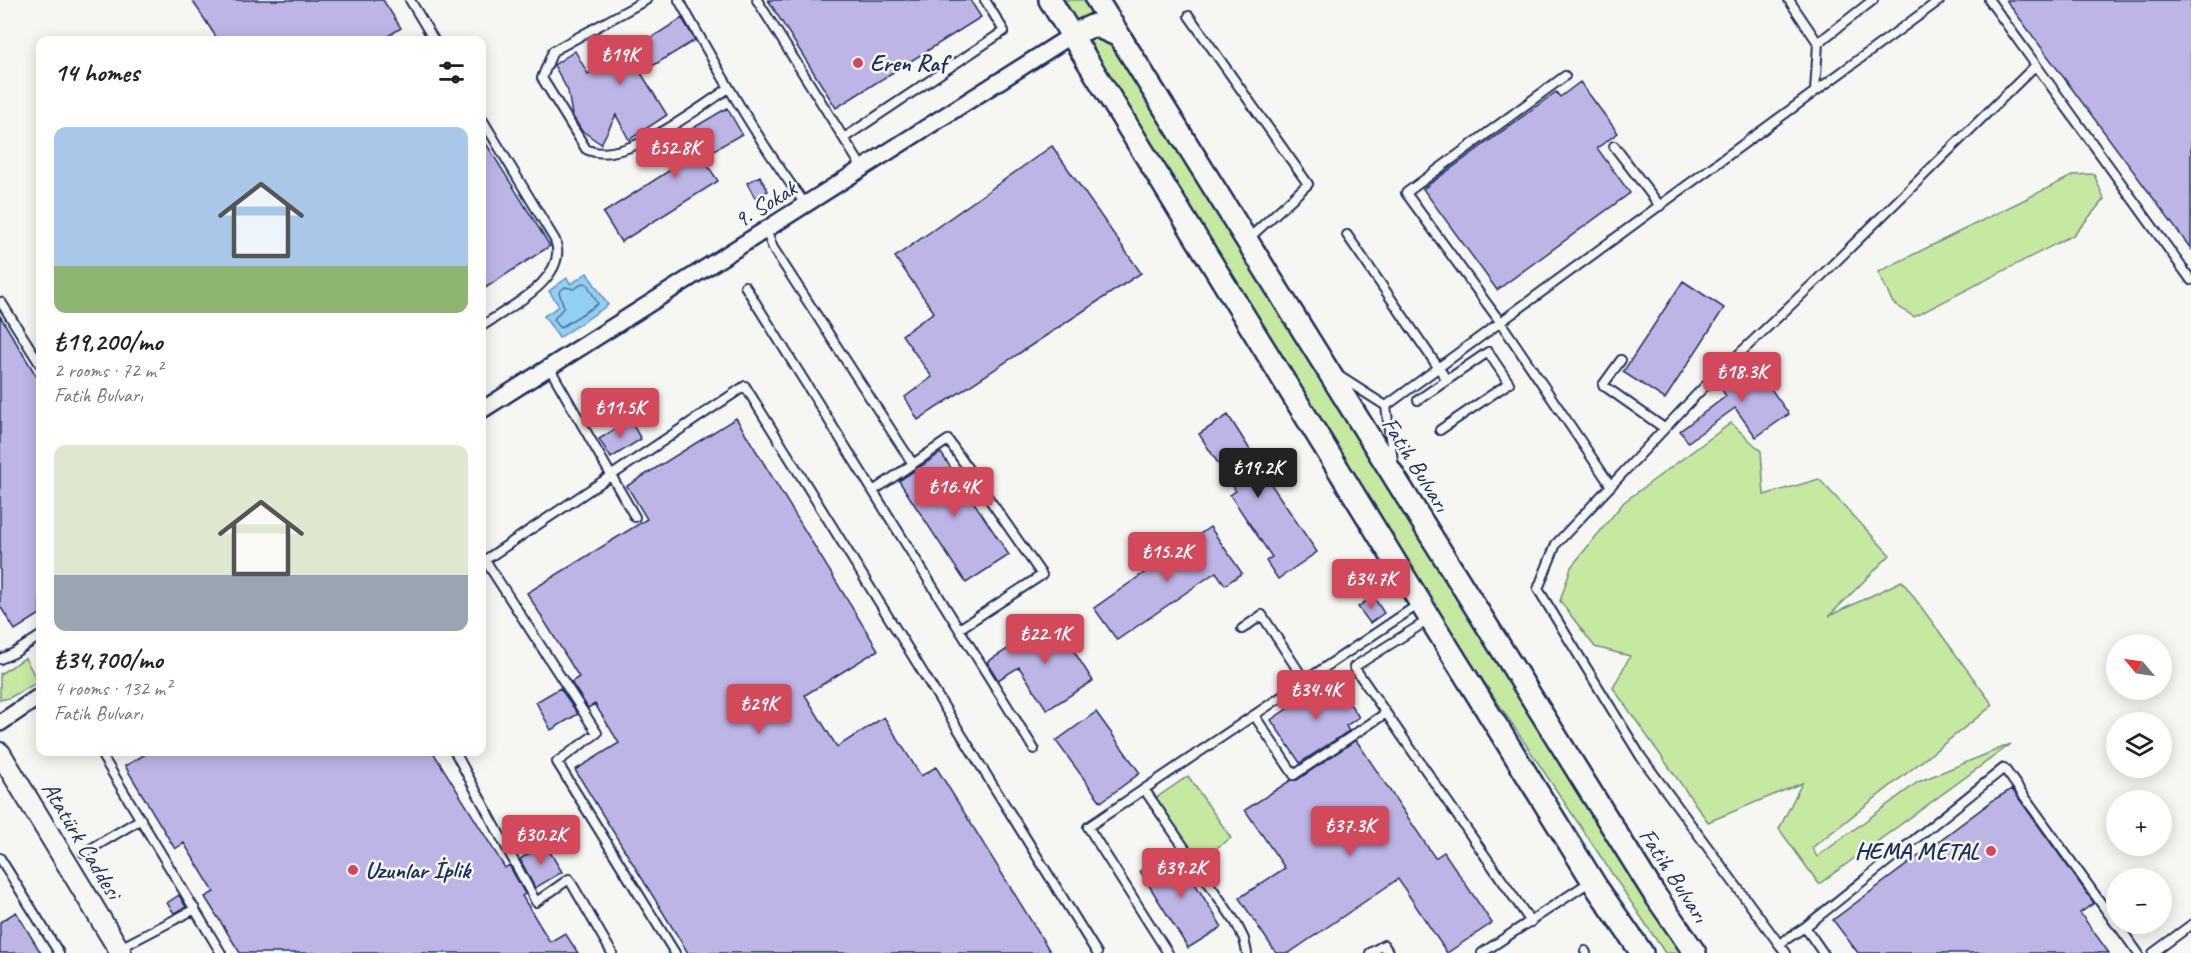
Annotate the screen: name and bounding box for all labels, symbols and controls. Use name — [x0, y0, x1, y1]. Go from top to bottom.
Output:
pin: ₺19K — [584, 35, 656, 86]
text: ₺19K — [602, 42, 638, 67]
place label: Eren Raf — [870, 48, 952, 78]
text: 14 homes — [54, 56, 139, 89]
icon: filters — [435, 56, 468, 89]
marker: Eren Raf — [851, 56, 865, 70]
pin: ₺52.8K — [626, 128, 724, 179]
text: ₺52.8K — [650, 135, 700, 160]
icon: home — [207, 166, 315, 274]
street label: 9. Sokak — [728, 172, 804, 235]
text: ₺19,200/mo — [54, 325, 162, 358]
pin: ₺18.3K — [1693, 352, 1791, 403]
text: 2 rooms · 72 m² — [54, 358, 162, 383]
text: ₺18.3K — [1717, 359, 1767, 384]
text: Fatih Bulvarı — [54, 383, 143, 408]
pin: ₺11.5K — [571, 388, 669, 439]
text: ₺11.5K — [595, 395, 645, 420]
street label: Fatih Bulvarı — [1375, 411, 1458, 518]
pin: ₺19.2K — [1209, 448, 1307, 499]
text: ₺19.2K — [1233, 455, 1283, 480]
pin: ₺16.4K — [905, 467, 1003, 518]
text: ₺16.4K — [929, 474, 979, 499]
icon: home — [207, 484, 315, 592]
pin: ₺15.2K — [1118, 532, 1216, 583]
text: ₺15.2K — [1142, 539, 1192, 564]
pin: ₺34.7K — [1322, 559, 1420, 610]
text: ₺34.7K — [1346, 566, 1396, 591]
pin: ₺22.1K — [996, 614, 1094, 665]
text: ₺22.1K — [1020, 621, 1070, 646]
north arrow — [2106, 634, 2172, 700]
map controls — [2106, 634, 2172, 934]
text: ₺34,700/mo — [54, 643, 163, 676]
pin: ₺34.4K — [1267, 670, 1365, 721]
text: 4 rooms · 132 m² — [54, 676, 171, 701]
text: ₺34.4K — [1291, 677, 1341, 702]
pin: ₺29K — [723, 684, 795, 735]
text: ₺29K — [741, 691, 777, 716]
text: Fatih Bulvarı — [54, 701, 143, 726]
button: layers — [2106, 712, 2172, 778]
street label: Atatürk Caddesi — [35, 776, 131, 907]
button: + — [2106, 790, 2172, 856]
pin: ₺37.3K — [1301, 806, 1399, 857]
text: ₺37.3K — [1325, 813, 1375, 838]
pin: ₺30.2K — [492, 815, 590, 866]
text: ₺30.2K — [516, 822, 566, 847]
street label: Fatih Bulvarı — [1632, 822, 1716, 929]
place label: HEMA METAL — [1855, 836, 1980, 866]
marker: HEMA METAL — [1984, 844, 1998, 858]
pin: ₺39.2K — [1132, 848, 1230, 899]
place label: Uzunlar İplik — [365, 855, 472, 885]
text: ₺39.2K — [1156, 855, 1206, 880]
marker: Uzunlar İplik — [346, 863, 360, 877]
button: − — [2106, 868, 2172, 934]

